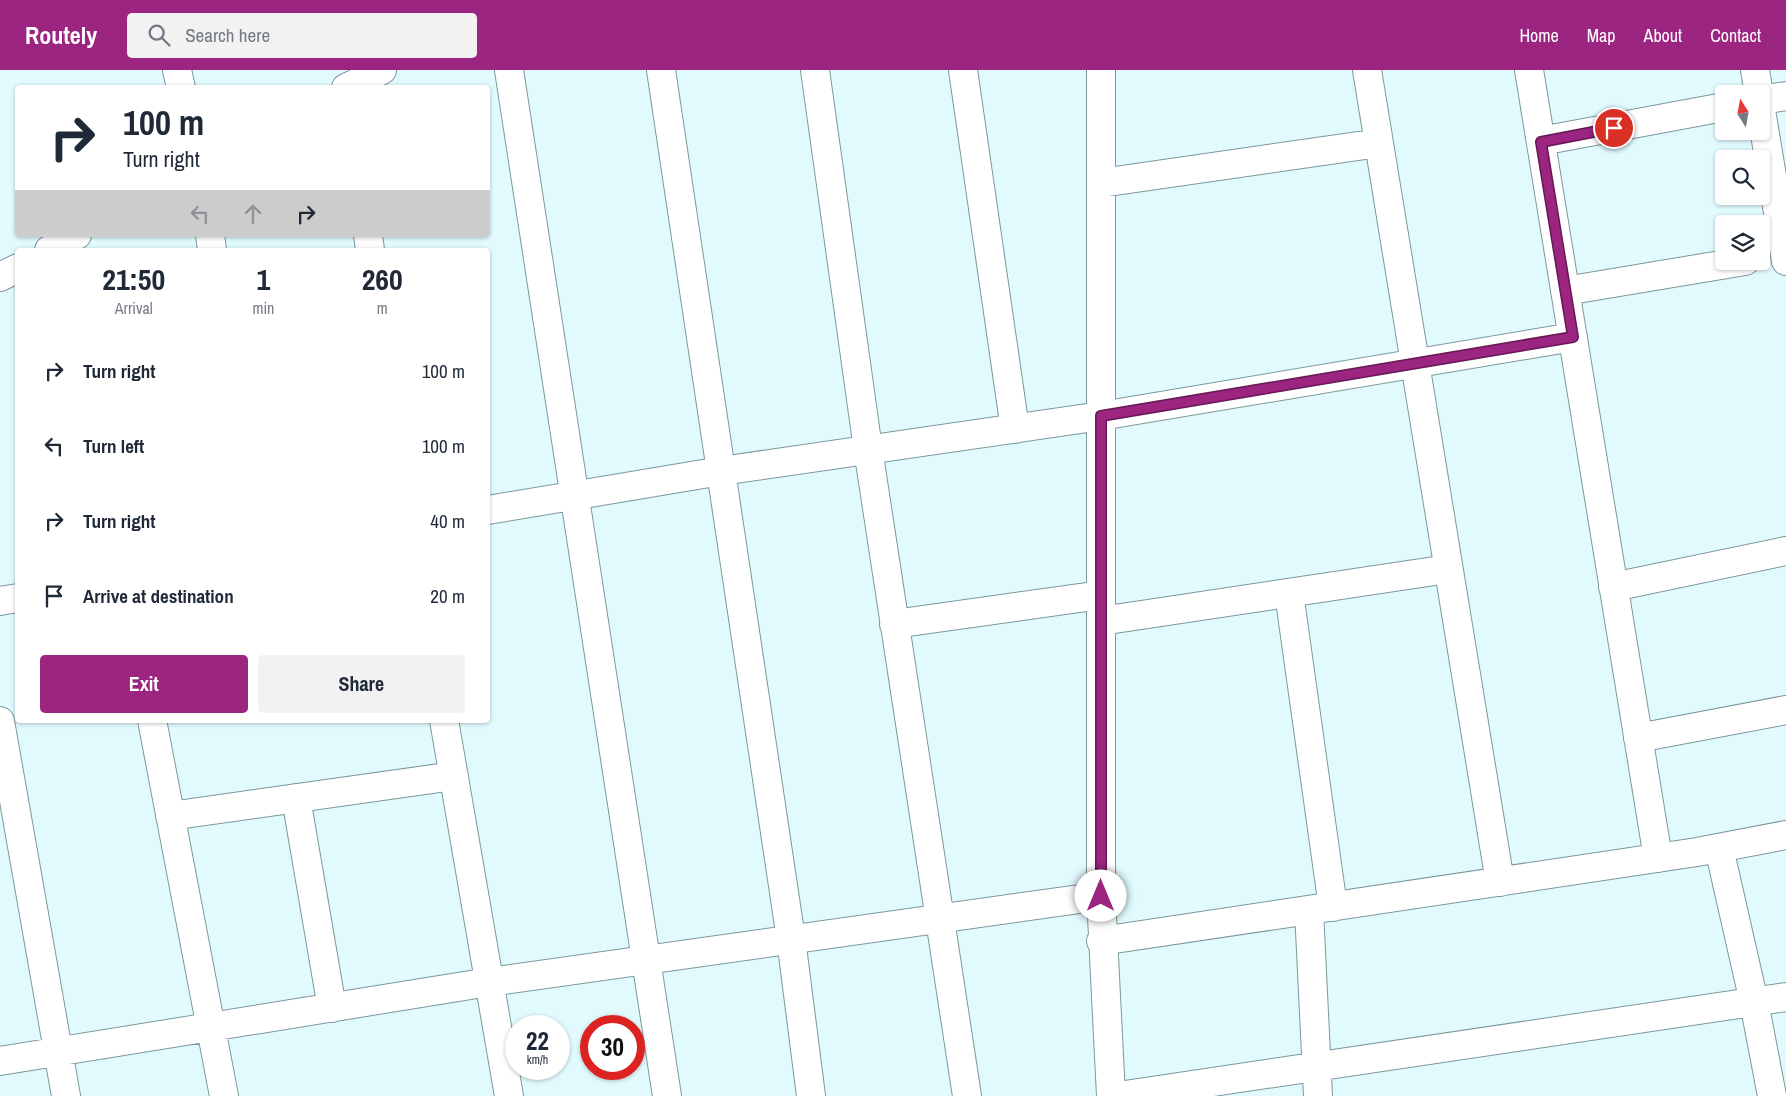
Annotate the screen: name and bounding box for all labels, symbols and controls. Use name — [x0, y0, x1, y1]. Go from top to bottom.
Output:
search box — [127, 13, 477, 58]
text: Routely — [25, 19, 97, 51]
icon: search — [145, 21, 173, 49]
text: Search here — [185, 22, 270, 48]
text: Home — [1519, 23, 1559, 48]
text: Map — [1587, 23, 1616, 48]
text: About — [1644, 23, 1682, 48]
text: Contact — [1710, 23, 1761, 48]
north arrow — [1715, 85, 1770, 140]
map controls — [1715, 85, 1770, 270]
text: 100 m — [123, 99, 204, 146]
icon: right — [40, 105, 105, 170]
pin — [1593, 107, 1635, 149]
icon: arrive — [1600, 114, 1628, 142]
text: Turn right — [123, 144, 200, 174]
button: search — [1715, 150, 1770, 205]
icon: left — [186, 200, 214, 228]
icon: ahead — [239, 200, 267, 228]
icon: right — [292, 200, 320, 228]
button: layers — [1715, 215, 1770, 270]
text: 21:50 — [102, 259, 165, 299]
text: 1 — [257, 259, 270, 299]
text: 260 — [362, 259, 403, 299]
text: Arrival — [115, 297, 153, 319]
text: min — [252, 297, 274, 319]
text: m — [377, 297, 388, 319]
icon: right — [40, 357, 68, 385]
text: Turn right — [83, 358, 155, 384]
text: 100 m — [422, 358, 465, 384]
icon: left — [40, 432, 68, 460]
text: Turn left — [83, 433, 144, 459]
text: 100 m — [422, 433, 465, 459]
icon: right — [40, 507, 68, 535]
text: Turn right — [83, 508, 155, 534]
text: 40 m — [430, 508, 465, 534]
icon: arrive — [40, 582, 68, 610]
text: Arrive at destination — [83, 583, 234, 609]
text: 20 m — [430, 583, 465, 609]
button: Exit — [40, 655, 248, 713]
button: Share — [258, 655, 465, 713]
position arrow — [1074, 869, 1126, 921]
speed limit sign: 30 — [580, 1015, 645, 1080]
text: 22 — [526, 1024, 549, 1058]
text: km/h — [527, 1052, 548, 1068]

